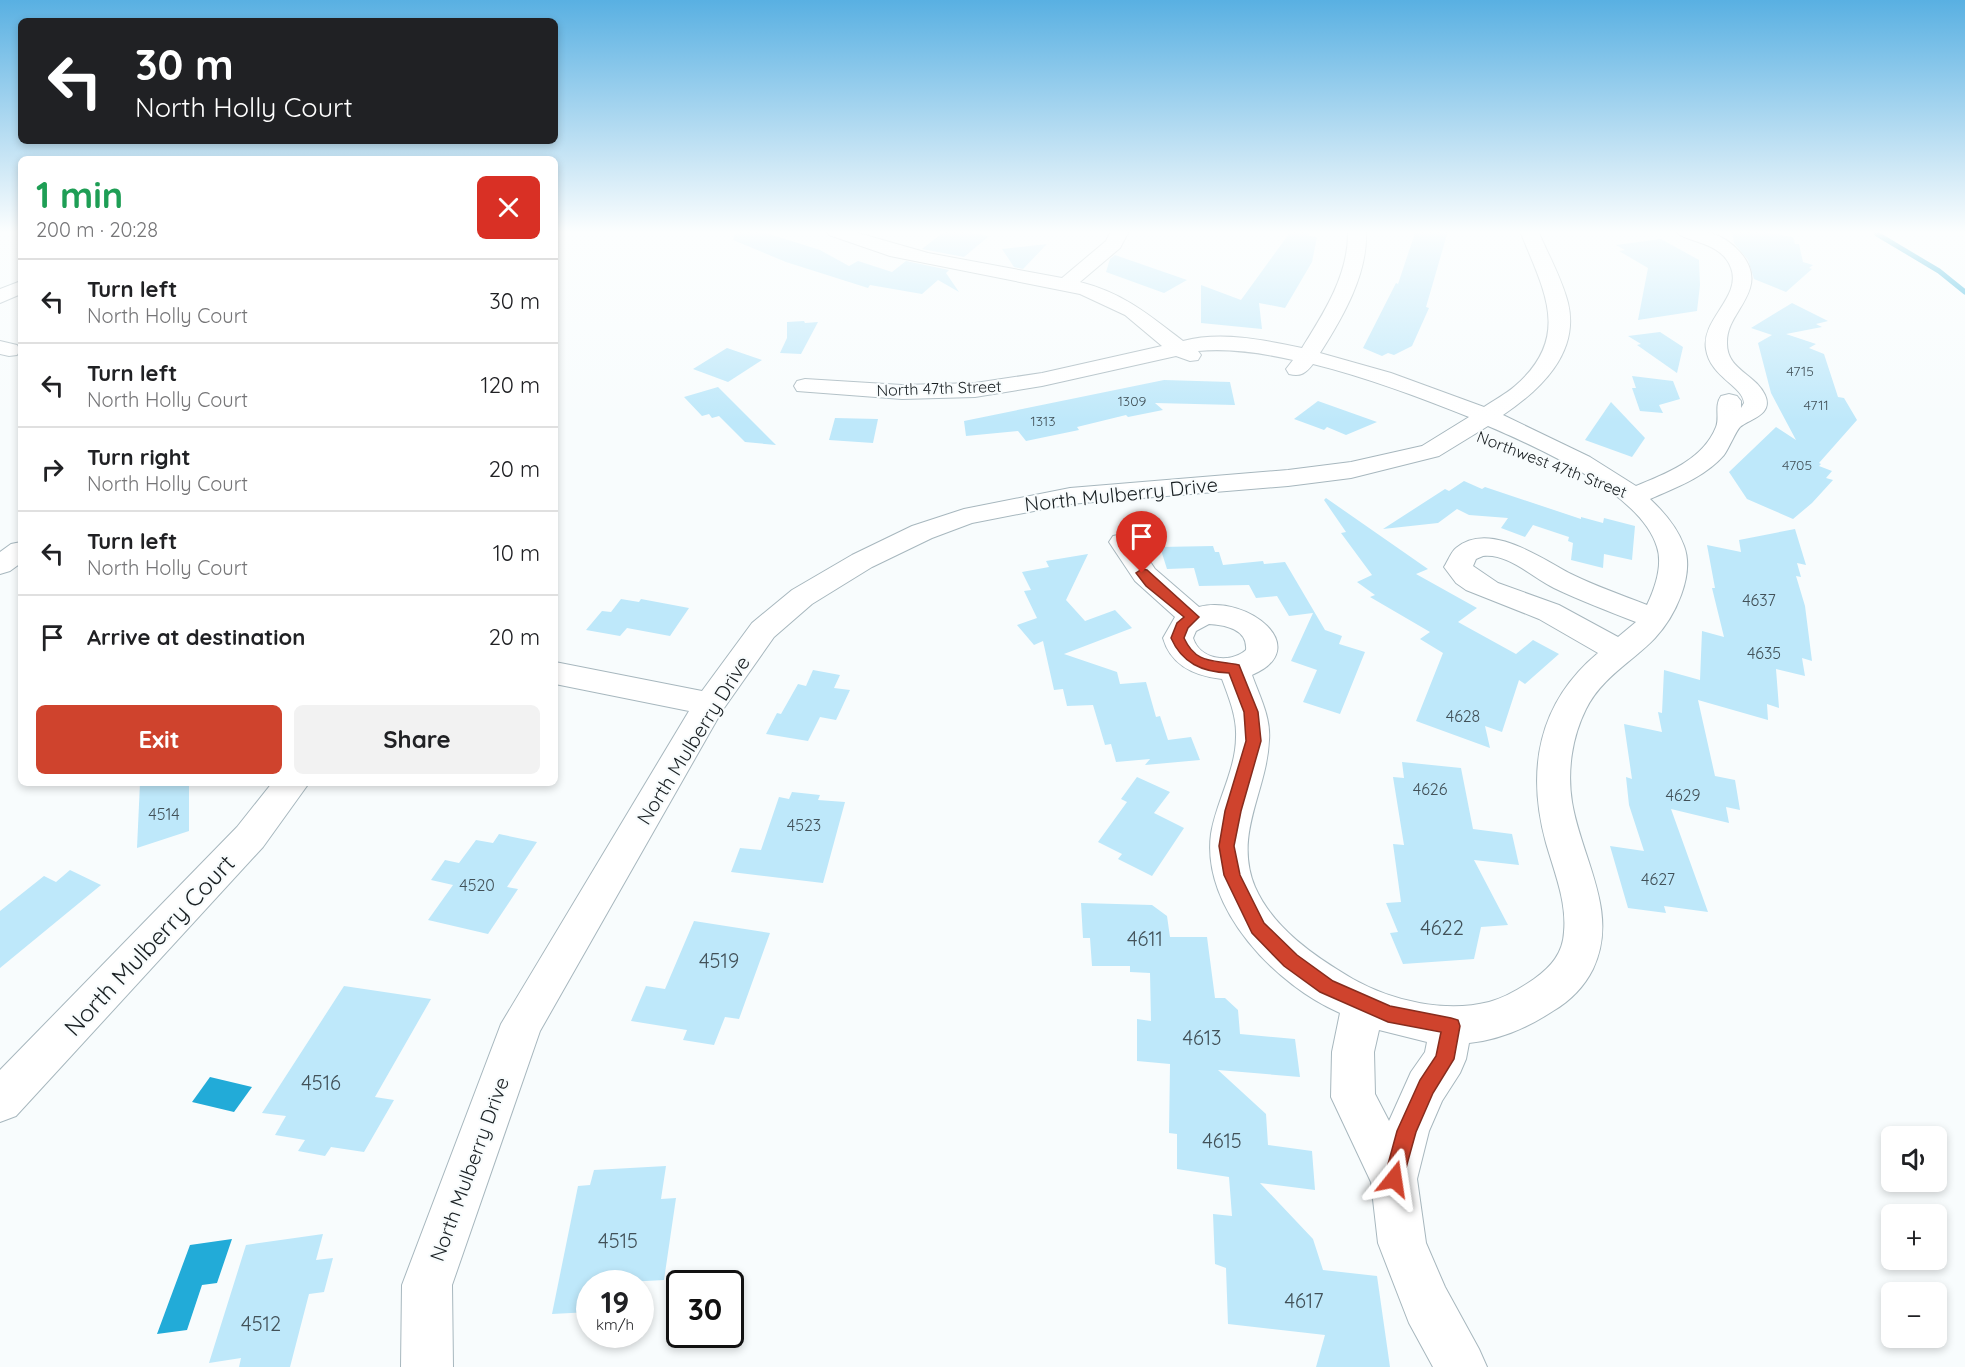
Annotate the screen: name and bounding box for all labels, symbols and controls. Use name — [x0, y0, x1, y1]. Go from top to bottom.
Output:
text: 30 m — [135, 38, 234, 91]
icon: left — [36, 42, 114, 120]
text: North Holly Court — [135, 90, 353, 124]
text: 1 min — [36, 172, 123, 217]
button: close — [477, 176, 540, 239]
text: 200 m · 20:28 — [36, 217, 158, 242]
text: Turn left — [87, 275, 177, 303]
icon: left — [36, 285, 69, 318]
text: 30 m — [489, 287, 540, 315]
text: North Holly Court — [87, 303, 248, 328]
text: Turn left — [87, 359, 177, 387]
house number: 4715 — [1786, 362, 1814, 380]
icon: left — [36, 369, 69, 402]
text: 120 m — [481, 371, 540, 399]
street label: North 47th Street — [876, 376, 1002, 400]
text: North Holly Court — [87, 387, 248, 412]
house number: 1309 — [1118, 392, 1147, 410]
house number: 4711 — [1803, 396, 1829, 414]
house number: 1313 — [1030, 412, 1056, 430]
street label: Northwest 47th Street — [1474, 426, 1630, 502]
text: Turn right — [87, 443, 191, 471]
icon: right — [36, 453, 69, 486]
text: 20 m — [489, 455, 540, 483]
house number: 4705 — [1782, 456, 1812, 474]
text: North Holly Court — [87, 471, 248, 496]
street label: North Mulberry Drive — [1023, 471, 1219, 517]
pin — [1116, 511, 1167, 573]
icon: arrive — [1125, 520, 1158, 553]
text: Turn left — [87, 527, 177, 555]
icon: left — [36, 537, 69, 570]
text: 10 m — [493, 539, 540, 567]
text: North Holly Court — [87, 555, 248, 580]
house number: 4637 — [1742, 590, 1776, 610]
icon: arrive — [36, 621, 69, 654]
text: Arrive at destination — [87, 623, 305, 651]
text: 20 m — [489, 623, 540, 651]
house number: 4635 — [1747, 643, 1781, 663]
street label: North Mulberry Drive — [631, 651, 755, 829]
button: Exit — [36, 705, 282, 774]
button: Share — [294, 705, 540, 774]
house number: 4628 — [1446, 706, 1480, 726]
house number: 4626 — [1413, 779, 1448, 799]
house number: 4629 — [1666, 785, 1700, 805]
house number: 4514 — [148, 804, 180, 824]
house number: 4523 — [787, 815, 821, 835]
street label: North Mulberry Court — [57, 848, 241, 1042]
house number: 4627 — [1641, 869, 1675, 889]
house number: 4520 — [459, 875, 495, 895]
house number: 4622 — [1420, 915, 1464, 940]
house number: 4611 — [1127, 926, 1163, 951]
house number: 4519 — [699, 948, 739, 973]
house number: 4613 — [1182, 1025, 1222, 1050]
house number: 4516 — [301, 1070, 341, 1095]
street label: North Mulberry Drive — [424, 1073, 514, 1265]
map controls — [1881, 1126, 1947, 1348]
button: sound — [1881, 1126, 1947, 1192]
house number: 4615 — [1202, 1128, 1242, 1153]
position arrow — [1362, 1147, 1426, 1211]
button: + — [1881, 1204, 1947, 1270]
house number: 4515 — [598, 1228, 638, 1253]
speed limit sign: 30 — [666, 1270, 744, 1348]
button: − — [1881, 1282, 1947, 1348]
text: 19 — [601, 1283, 629, 1321]
house number: 4617 — [1285, 1288, 1323, 1313]
house number: 4512 — [241, 1311, 281, 1336]
text: km/h — [596, 1315, 634, 1334]

